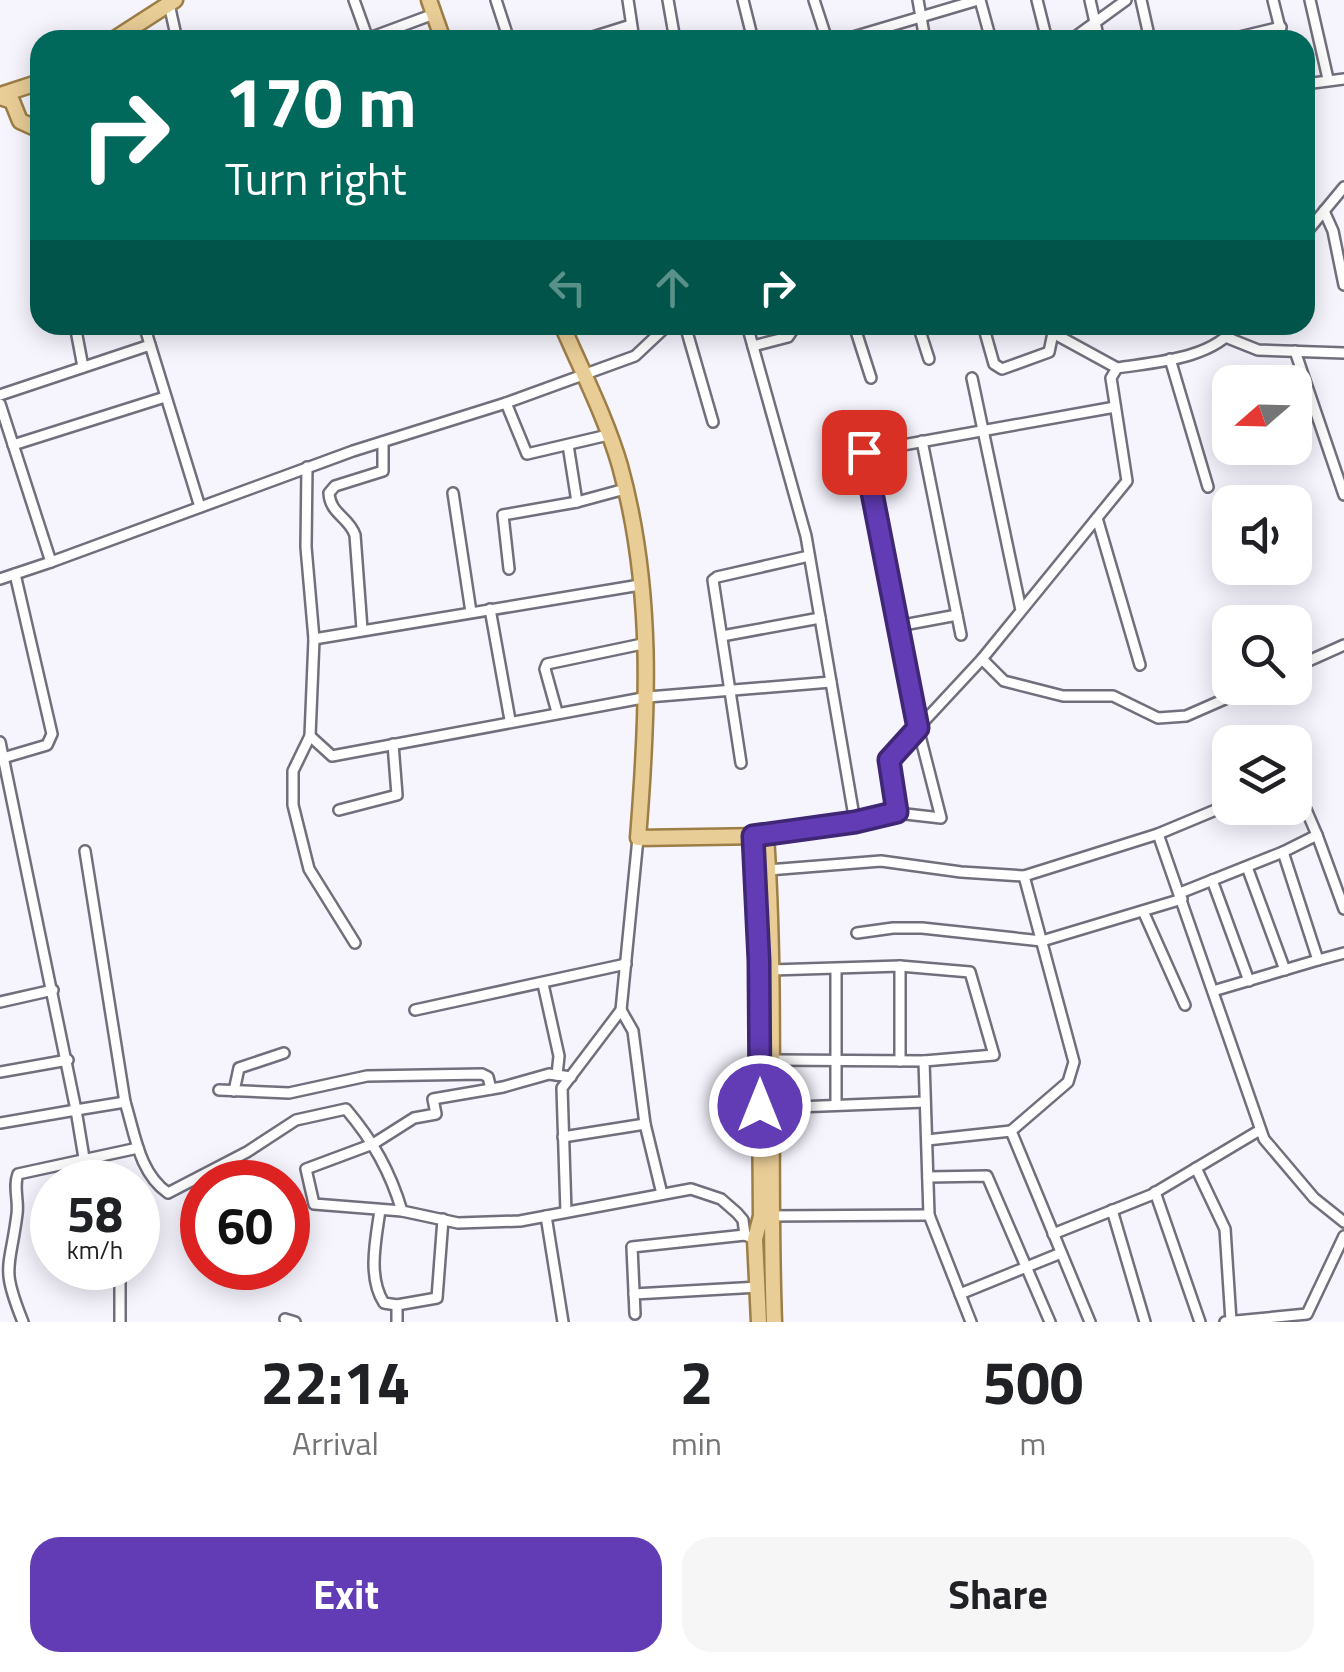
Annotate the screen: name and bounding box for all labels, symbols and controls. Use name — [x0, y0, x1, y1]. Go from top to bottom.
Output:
text: 170 m — [225, 48, 417, 154]
icon: right — [60, 70, 190, 200]
text: Turn right — [225, 144, 407, 212]
icon: left — [540, 260, 595, 315]
icon: ahead — [645, 260, 700, 315]
icon: right — [750, 260, 805, 315]
north arrow — [1212, 365, 1312, 465]
map controls — [1212, 365, 1312, 825]
pin — [822, 410, 907, 495]
icon: arrive — [837, 425, 892, 480]
button: sound — [1212, 485, 1312, 585]
button: search — [1212, 605, 1312, 705]
button: layers — [1212, 725, 1312, 825]
position arrow — [708, 1054, 812, 1158]
speed limit sign: 60 — [180, 1160, 310, 1290]
text: 58 — [67, 1175, 123, 1251]
text: km/h — [67, 1231, 123, 1269]
text: 22:14 — [261, 1336, 410, 1427]
text: 2 — [680, 1336, 713, 1427]
text: 500 — [983, 1336, 1083, 1427]
text: Arrival — [292, 1419, 379, 1467]
text: min — [671, 1419, 722, 1467]
text: m — [1020, 1419, 1046, 1467]
button: Exit — [30, 1537, 662, 1652]
button: Share — [682, 1537, 1314, 1652]

